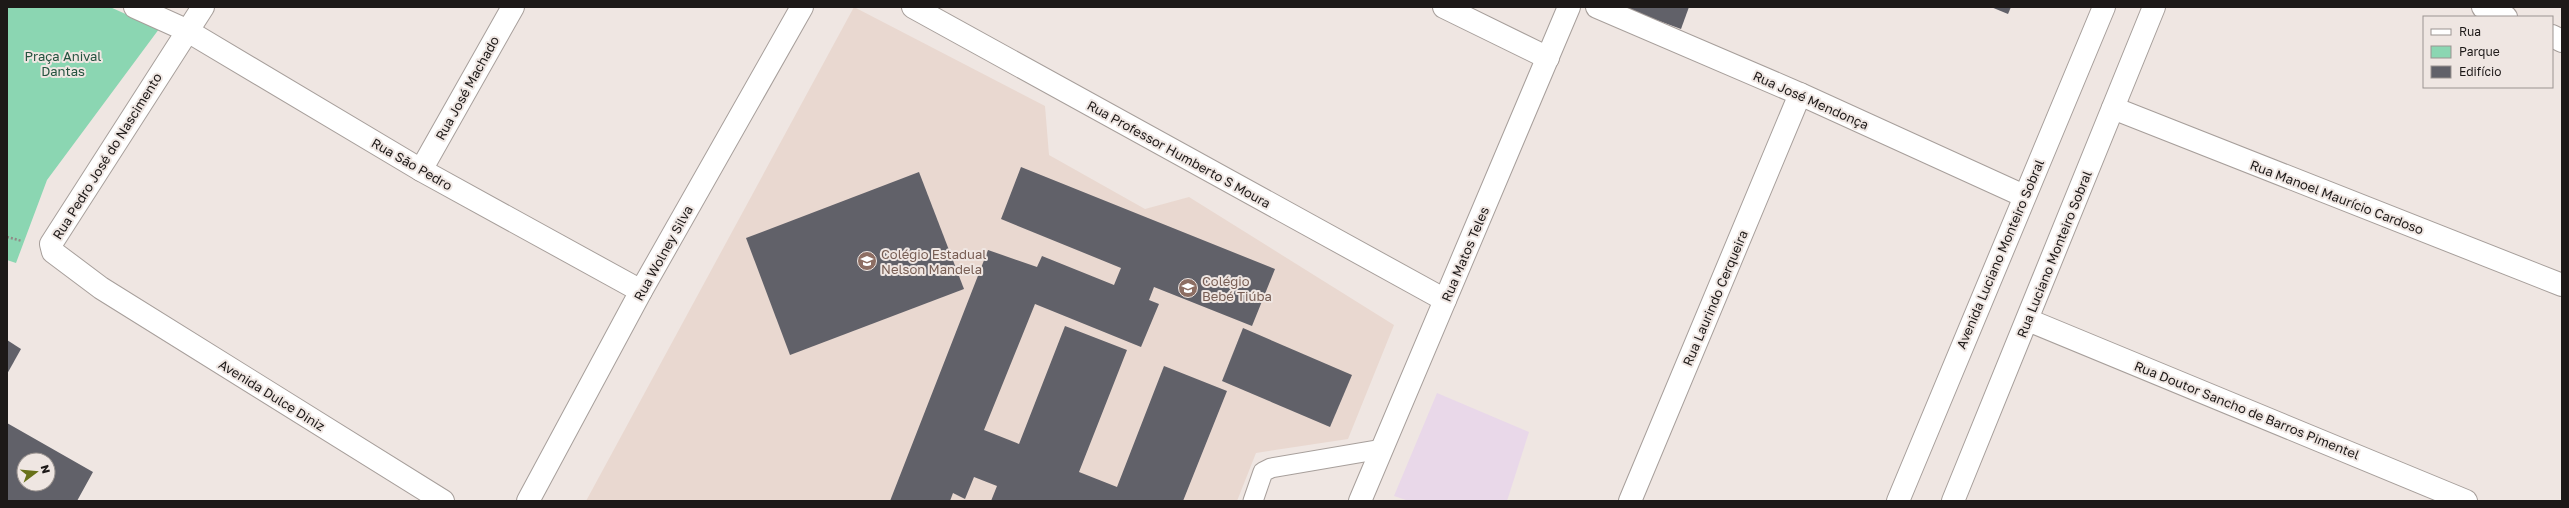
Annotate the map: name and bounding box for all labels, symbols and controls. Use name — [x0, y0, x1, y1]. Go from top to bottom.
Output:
legend — [2423, 16, 2553, 88]
text: Rua — [2459, 24, 2481, 39]
street label: Rua José Machado — [432, 33, 502, 143]
text: Parque — [2459, 44, 2500, 59]
park label: Praça Anival Dantas — [24, 48, 102, 79]
text: Edifício — [2459, 64, 2501, 79]
street label: Rua José Mendonça — [1751, 67, 1871, 133]
street label: Rua Pedro José do Nascimento — [49, 70, 165, 242]
street label: Rua Professor Humberto S Moura — [1084, 97, 1274, 211]
street label: Rua São Pedro — [369, 134, 455, 194]
street label: Rua Manoel Maurício Cardoso — [2248, 156, 2426, 238]
street label: Avenida Luciano Monteiro Sobral — [1953, 157, 2047, 351]
street label: Rua Luciano Monteiro Sobral — [2013, 168, 2095, 340]
street label: Rua Wolney Silva — [630, 202, 696, 304]
street label: Rua Matos Teles — [1438, 204, 1492, 304]
street label: Rua Laurindo Cerqueira — [1679, 228, 1751, 368]
place label: Colégio Estadual Nelson Mandela — [881, 246, 986, 277]
school or university icon: Colégio Estadual Nelson Mandela — [856, 250, 878, 272]
place label: Colégio Bebé Tiúba — [1202, 273, 1272, 304]
school or university icon: Colégio Bebé Tiúba — [1177, 277, 1199, 299]
street label: Avenida Dulce Diniz — [216, 356, 328, 434]
street label: Rua Doutor Sancho de Barros Pimentel — [2132, 357, 2362, 463]
north arrow — [16, 452, 56, 492]
text: N — [39, 463, 53, 475]

